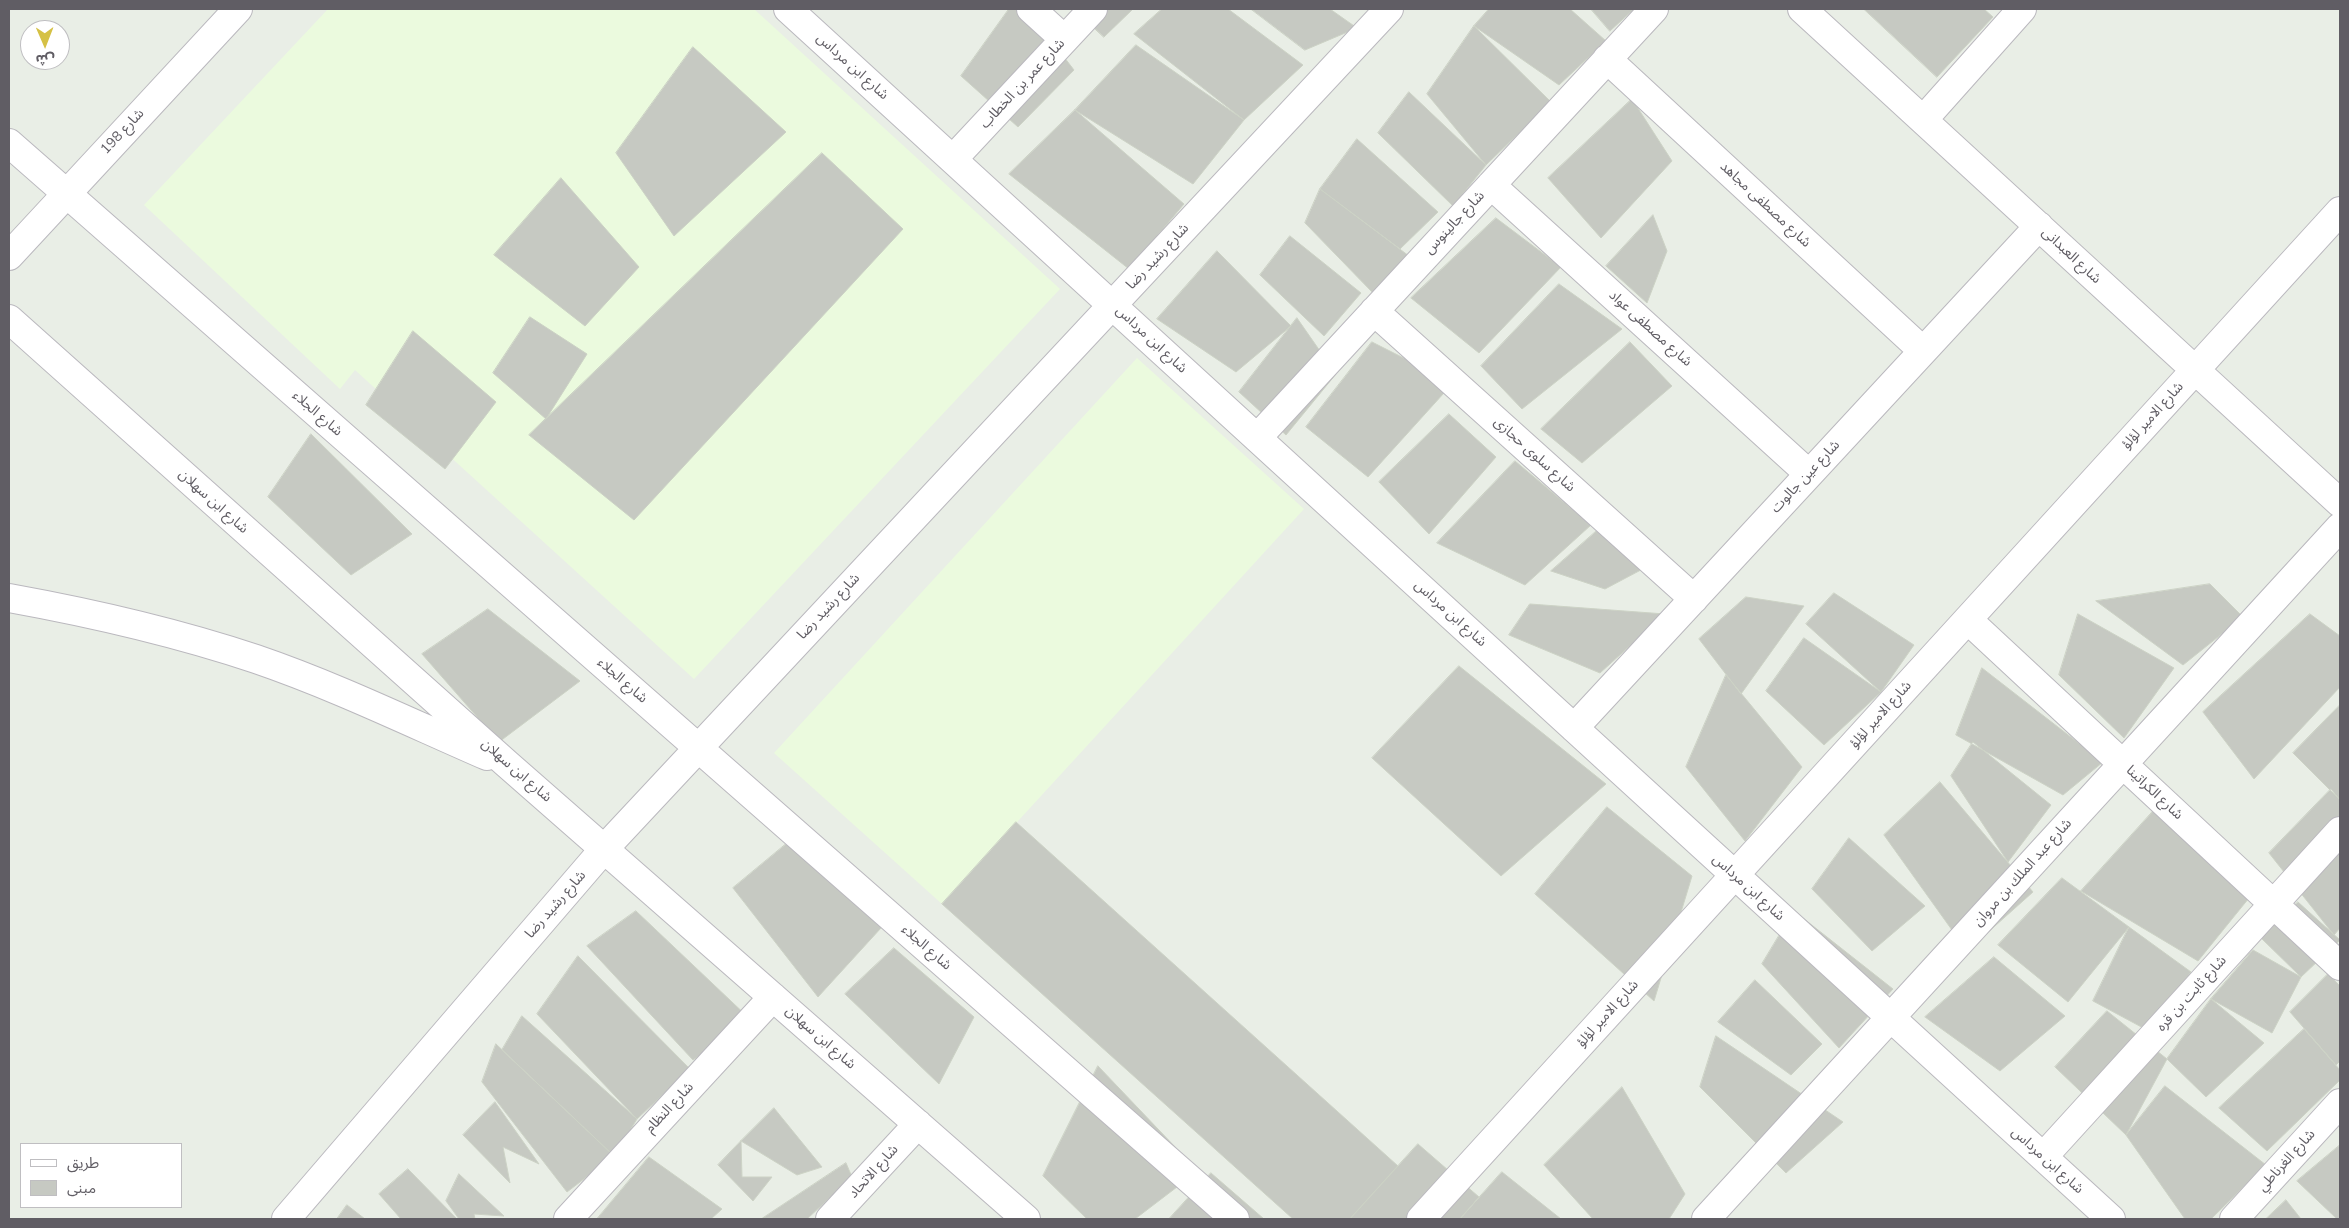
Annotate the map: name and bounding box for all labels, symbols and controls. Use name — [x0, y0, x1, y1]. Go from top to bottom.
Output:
north arrow — [20, 20, 70, 70]
street label: شارع ابن مرداس — [812, 30, 892, 104]
street label: شارع عمر بن الخطاب — [977, 36, 1069, 132]
text: ش — [35, 50, 55, 69]
street label: شارع 198 — [98, 106, 148, 158]
street label: شارع مصطفى مجاهد — [1716, 159, 1814, 251]
street label: شارع جالينوس — [1421, 188, 1489, 258]
street label: شارع رشيد رضا — [1123, 220, 1193, 294]
street label: شارع العبدانى — [2038, 224, 2104, 288]
street label: شارع مصطفى عواد — [1605, 287, 1695, 371]
street label: شارع ابن مرداس — [1112, 303, 1190, 377]
street label: شارع الامير لؤلؤ — [2118, 379, 2188, 453]
street label: شارع الجلاء — [289, 388, 345, 440]
street label: شارع سلوى حجازى — [1490, 414, 1578, 496]
street label: شارع عين جالوت — [1768, 437, 1844, 517]
street label: شارع ابن سهلان — [175, 466, 251, 538]
street label: شارع رشيد رضا — [794, 570, 864, 644]
street label: شارع ابن مرداس — [1410, 577, 1490, 651]
street label: شارع الجلاء — [594, 655, 650, 707]
street label: شارع الامير لؤلؤ — [1846, 678, 1916, 752]
street label: شارع ابن سهلان — [477, 736, 555, 806]
street label: شارع الكراتينا — [2122, 762, 2186, 824]
street label: شارع عبد الملك بن مروان — [1970, 816, 2076, 930]
street label: شارع ابن مرداس — [1708, 851, 1788, 925]
street label: شارع رشيد رضا — [522, 868, 590, 942]
street label: شارع الجلاء — [898, 922, 954, 974]
street label: شارع ثابت بن قره — [2154, 953, 2230, 1035]
street label: شارع الامير لؤلؤ — [1573, 977, 1643, 1051]
street label: شارع ابن سهلان — [781, 1003, 859, 1073]
street label: شارع النظام — [642, 1079, 698, 1137]
street label: شارع ابن مرداس — [2007, 1124, 2087, 1198]
street label: شارع الغرناطي — [2255, 1126, 2319, 1196]
street label: شارع الاتحاد — [846, 1142, 902, 1202]
legend — [20, 1143, 182, 1208]
text: طريق — [67, 1153, 99, 1173]
text: مبنى — [67, 1178, 96, 1198]

